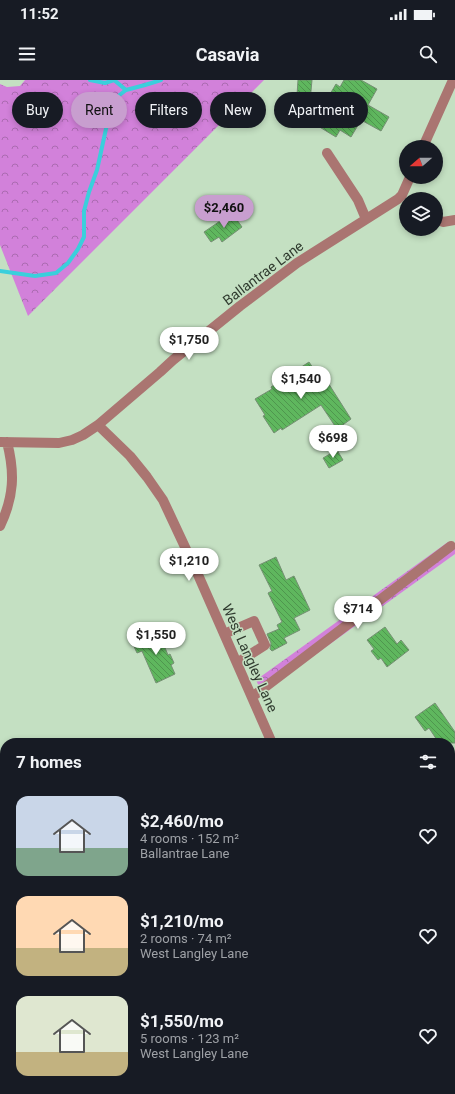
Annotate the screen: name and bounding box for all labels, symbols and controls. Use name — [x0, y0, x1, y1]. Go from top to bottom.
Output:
text: 11:52 — [20, 5, 59, 23]
icon: menu — [16, 43, 38, 65]
icon: search — [417, 43, 439, 65]
text: Casavia — [196, 44, 259, 65]
chip: Buy — [12, 92, 63, 128]
chip: Rent — [71, 92, 127, 128]
chip: Filters — [135, 92, 202, 128]
chip: New — [210, 92, 266, 128]
chip: Apartment — [274, 92, 368, 128]
north arrow — [399, 140, 443, 184]
map controls — [399, 140, 443, 236]
button: layers — [399, 192, 443, 236]
pin: $2,460 — [191, 195, 257, 229]
text: $2,460 — [204, 200, 244, 215]
street label: Ballantrae Lane — [220, 238, 306, 308]
pin: $1,750 — [156, 327, 222, 361]
text: $1,750 — [169, 332, 209, 347]
pin: $1,540 — [268, 366, 334, 400]
text: $1,540 — [281, 371, 321, 386]
pin: $698 — [309, 425, 357, 459]
text: $698 — [318, 430, 348, 445]
pin: $1,210 — [156, 548, 222, 582]
text: $1,210 — [169, 553, 209, 568]
pin: $714 — [334, 596, 382, 630]
street label: West Langley Lane — [219, 601, 281, 715]
text: $714 — [343, 601, 373, 616]
pin: $1,550 — [123, 622, 189, 656]
text: $1,550 — [136, 627, 176, 642]
icon: filters — [417, 751, 439, 773]
text: 7 homes — [16, 752, 82, 772]
text: $2,460/mo — [140, 811, 224, 831]
icon: home — [48, 812, 96, 860]
icon: heart — [417, 825, 439, 847]
text: 4 rooms · 152 m² — [140, 831, 239, 846]
text: Ballantrae Lane — [140, 846, 229, 861]
text: $1,210/mo — [140, 911, 224, 931]
icon: home — [48, 912, 96, 960]
icon: heart — [417, 925, 439, 947]
text: 2 rooms · 74 m² — [140, 931, 232, 946]
text: West Langley Lane — [140, 946, 248, 961]
text: $1,550/mo — [140, 1011, 224, 1031]
icon: home — [48, 1012, 96, 1060]
icon: heart — [417, 1025, 439, 1047]
text: 5 rooms · 123 m² — [140, 1031, 239, 1046]
text: West Langley Lane — [140, 1046, 248, 1061]

